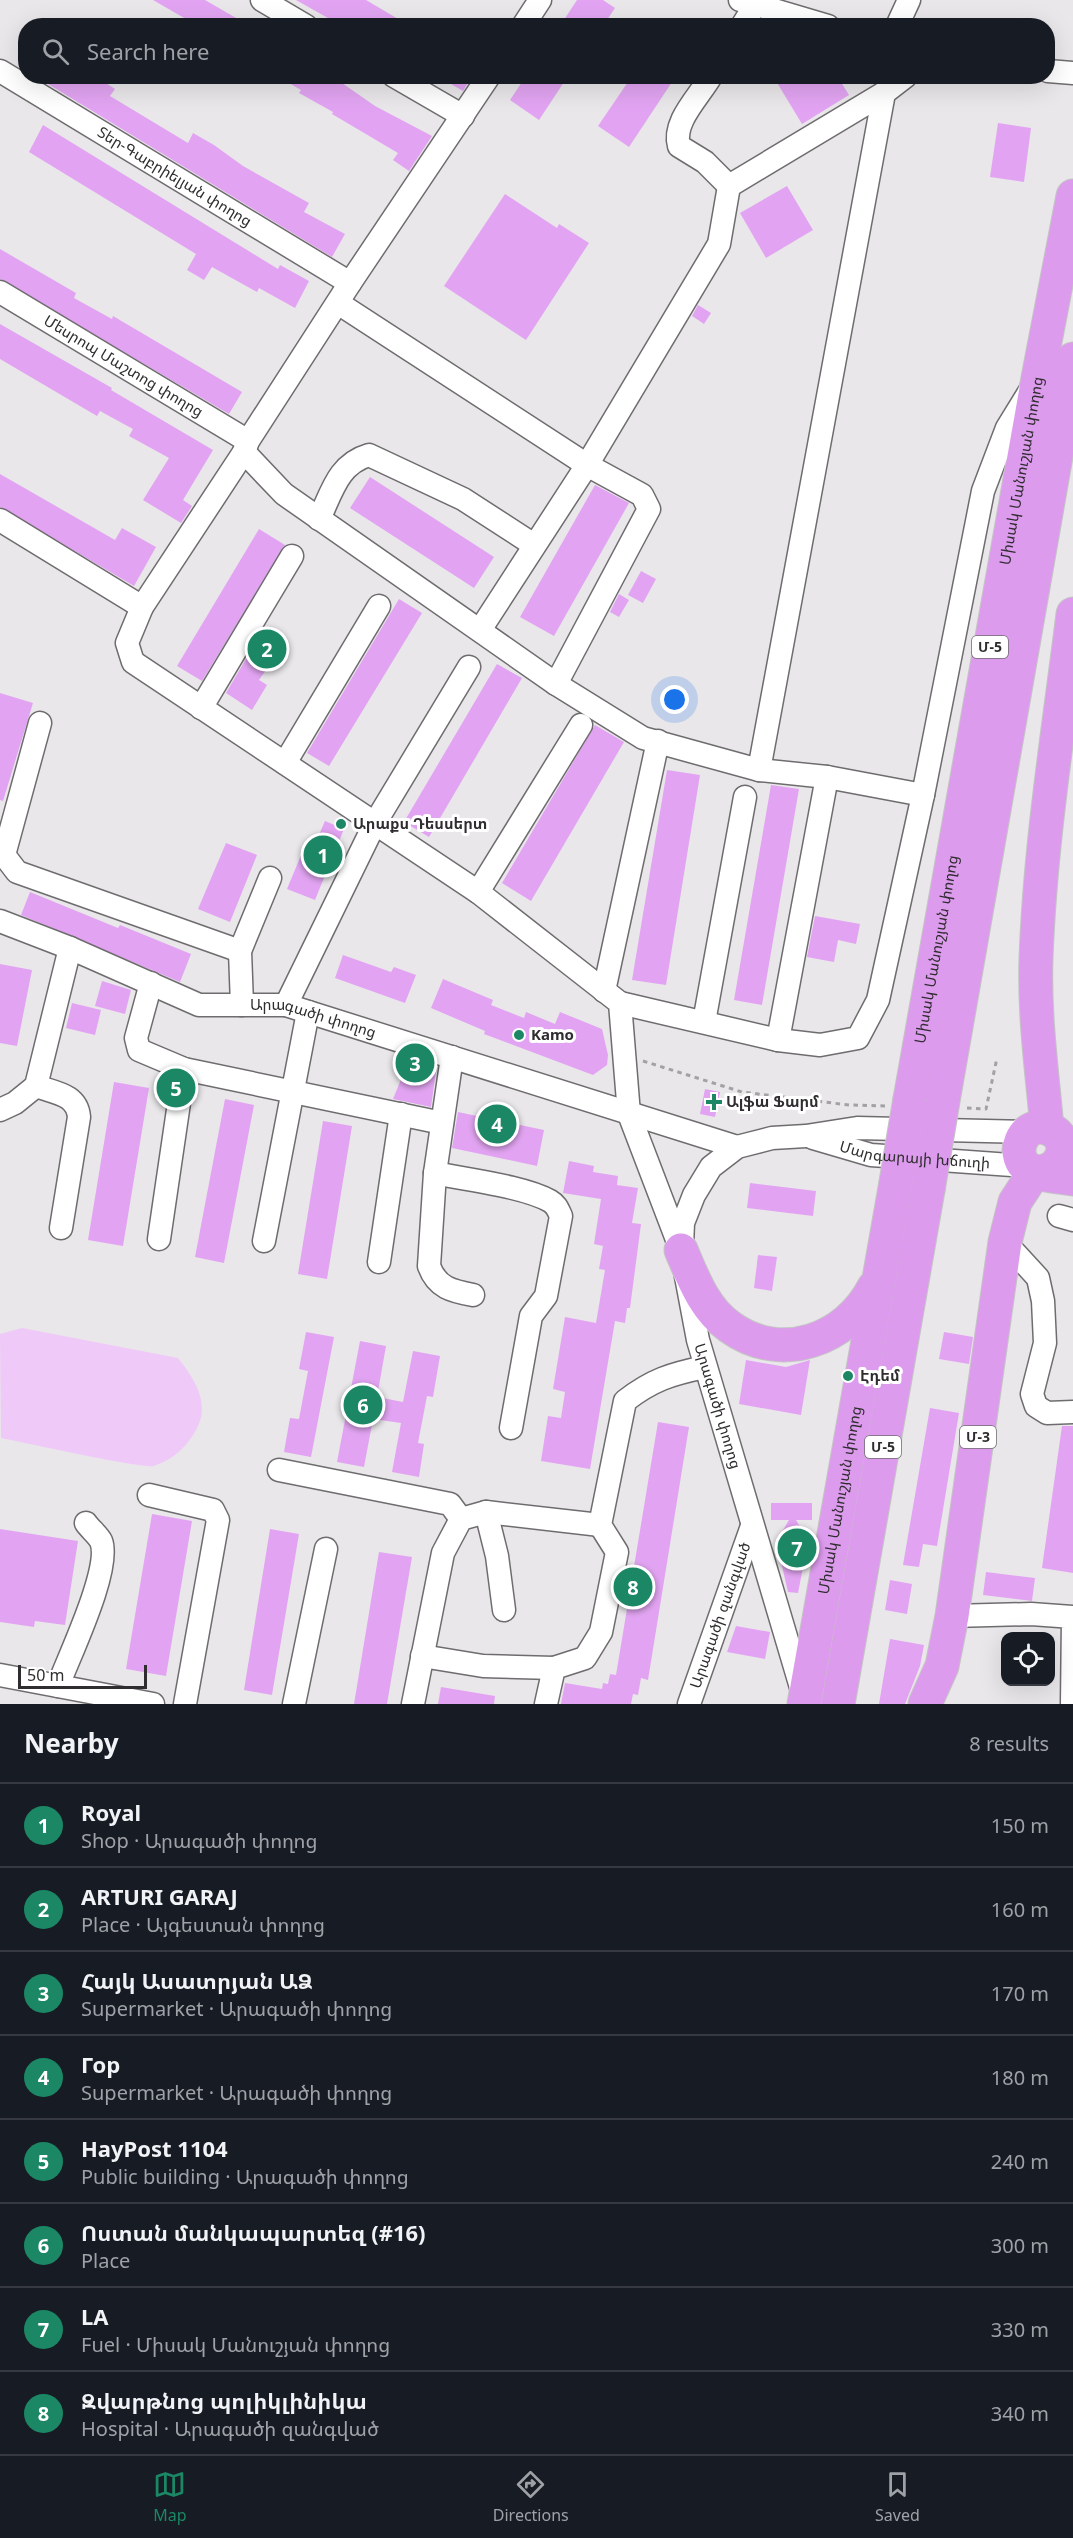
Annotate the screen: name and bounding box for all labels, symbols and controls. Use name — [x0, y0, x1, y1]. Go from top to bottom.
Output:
search box — [18, 18, 1055, 84]
icon: search — [39, 35, 72, 68]
text: Search here — [87, 36, 209, 66]
street label: Տեր-Գաբրիելյան փողոց — [94, 121, 256, 230]
street label: Մեսրոպ Մաշտոց փողոց — [41, 310, 207, 421]
street label: Միսակ Մանուշյան փողոց — [994, 375, 1047, 566]
pin: 2 — [248, 626, 286, 672]
road number: Մ-5 — [972, 636, 1008, 658]
your location — [660, 685, 689, 714]
place label: Արաքս Դեսսերտ — [353, 813, 487, 833]
marker: Արաքս Դեսսերտ — [334, 817, 348, 831]
pin: 1 — [304, 832, 342, 878]
street label: Միսակ Մանուշյան փողոց — [909, 853, 962, 1045]
street label: Արագածի փողոց — [250, 994, 379, 1042]
place label: Kamo — [531, 1024, 574, 1044]
marker: Kamo — [512, 1028, 526, 1042]
pin: 3 — [396, 1040, 434, 1086]
pin: 5 — [156, 1066, 195, 1110]
place label: Ալֆա Ֆարմ — [726, 1091, 819, 1111]
marker: Ալֆա Ֆարմ — [707, 1095, 721, 1109]
pin: 4 — [478, 1102, 516, 1146]
street label: Մարգարայի խճուղի — [837, 1135, 991, 1172]
street label: Արագածի փողոց — [691, 1341, 747, 1471]
place label: Էդեմ — [860, 1365, 900, 1385]
marker: Էդեմ — [841, 1369, 855, 1383]
pin: 6 — [344, 1382, 382, 1428]
street label: Միսակ Մանուշյան փողոց — [813, 1404, 865, 1596]
road number: Մ-3 — [960, 1426, 996, 1448]
road number: Մ-5 — [865, 1436, 901, 1458]
pin: 7 — [778, 1526, 816, 1570]
street label: Արագածի զանգված — [684, 1539, 754, 1691]
pin: 8 — [614, 1564, 652, 1610]
map controls — [1001, 1632, 1055, 1686]
button: locate — [1001, 1632, 1055, 1686]
scale bar — [18, 1662, 147, 1690]
text: 50 m — [27, 1664, 64, 1686]
text: Nearby — [24, 1725, 119, 1761]
text: 8 results — [969, 1730, 1049, 1757]
text: Royal — [81, 1797, 141, 1827]
text: 1 — [38, 1812, 49, 1839]
text: 150 m — [991, 1812, 1049, 1839]
text: Shop · Արագածի փողոց — [81, 1827, 318, 1854]
text: ARTURI GARAJ — [81, 1881, 238, 1911]
text: 2 — [38, 1896, 49, 1923]
text: 160 m — [991, 1896, 1049, 1923]
text: Place · Այգեստան փողոց — [81, 1911, 325, 1938]
text: Հայկ Ասատրյան ԱՁ — [81, 1965, 313, 1995]
text: 3 — [38, 1980, 49, 2007]
text: 170 m — [991, 1980, 1049, 2007]
text: Supermarket · Արագածի փողոց — [81, 1995, 392, 2022]
text: Гор — [81, 2049, 120, 2079]
text: 4 — [38, 2064, 49, 2091]
text: 180 m — [991, 2064, 1049, 2091]
text: Supermarket · Արագածի փողոց — [81, 2079, 392, 2106]
text: HayPost 1104 — [81, 2133, 228, 2163]
text: 5 — [38, 2148, 49, 2175]
text: 240 m — [991, 2148, 1049, 2175]
text: Public building · Արագածի փողոց — [81, 2163, 409, 2190]
text: Ոստան մանկապարտեզ (#16) — [81, 2217, 426, 2247]
text: 6 — [38, 2232, 49, 2259]
text: 300 m — [991, 2232, 1049, 2259]
text: Place — [81, 2247, 130, 2274]
text: LA — [81, 2301, 109, 2331]
text: 7 — [38, 2316, 49, 2343]
text: 330 m — [991, 2316, 1049, 2343]
text: Fuel · Միսակ Մանուշյան փողոց — [81, 2331, 390, 2358]
text: Զվարթնոց պոլիկլինիկա — [81, 2385, 367, 2415]
text: 8 — [38, 2400, 49, 2427]
text: 340 m — [991, 2400, 1049, 2427]
text: Hospital · Արագածի զանգված — [81, 2415, 379, 2442]
tab: Map — [153, 2468, 186, 2526]
tab: Directions — [493, 2468, 569, 2526]
tab: Saved — [875, 2468, 920, 2526]

